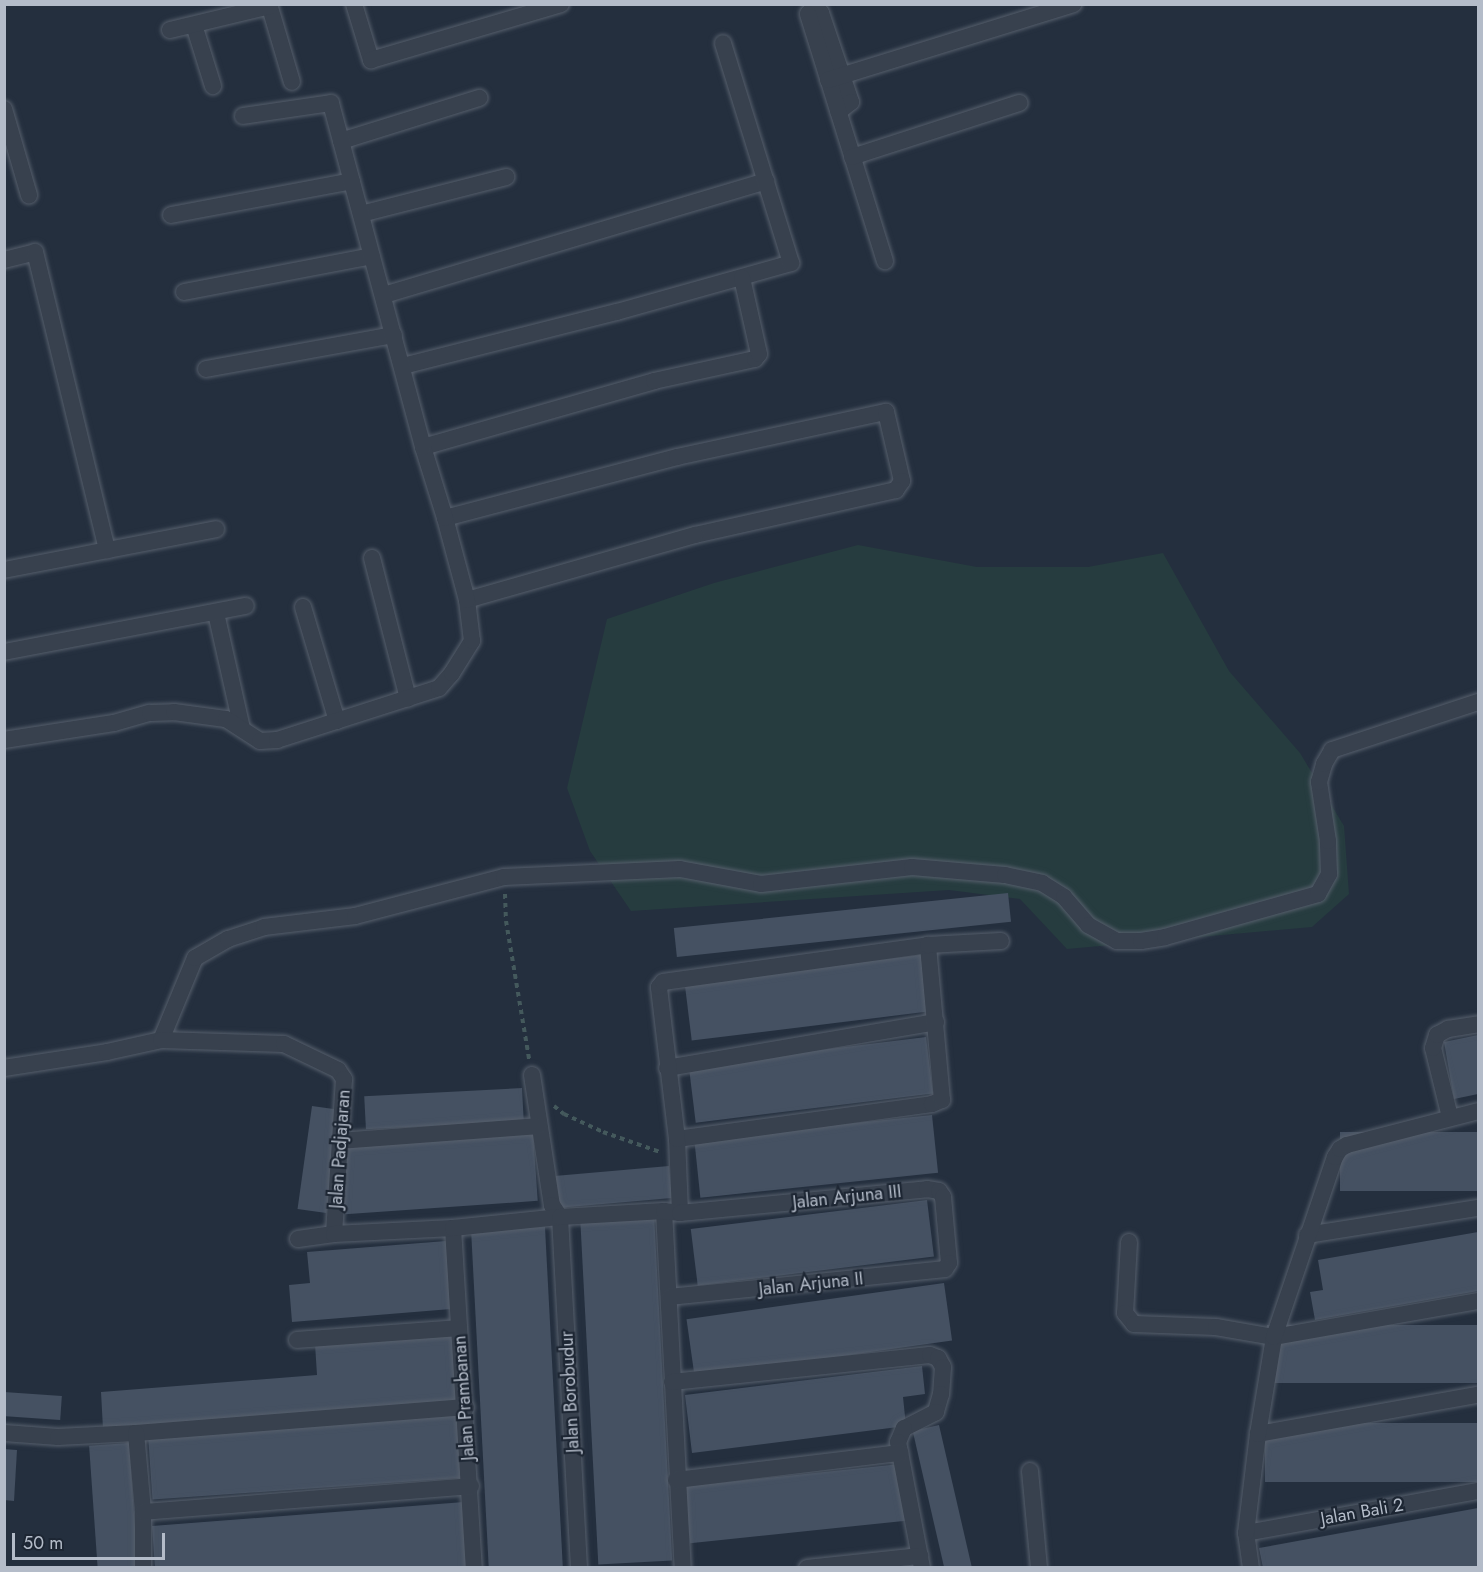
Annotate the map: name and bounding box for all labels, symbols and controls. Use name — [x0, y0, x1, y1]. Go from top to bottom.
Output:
street label: Jalan Padjajaran — [325, 1089, 355, 1209]
street label: Jalan Arjuna III — [791, 1181, 903, 1213]
street label: Jalan Arjuna II — [758, 1268, 864, 1300]
street label: Jalan Borobudur — [556, 1331, 584, 1453]
street label: Jalan Prambanan — [449, 1335, 479, 1461]
street label: Jalan Bali 2 — [1319, 1494, 1405, 1530]
scale bar — [15, 1521, 168, 1559]
text: 50 m — [23, 1530, 63, 1556]

